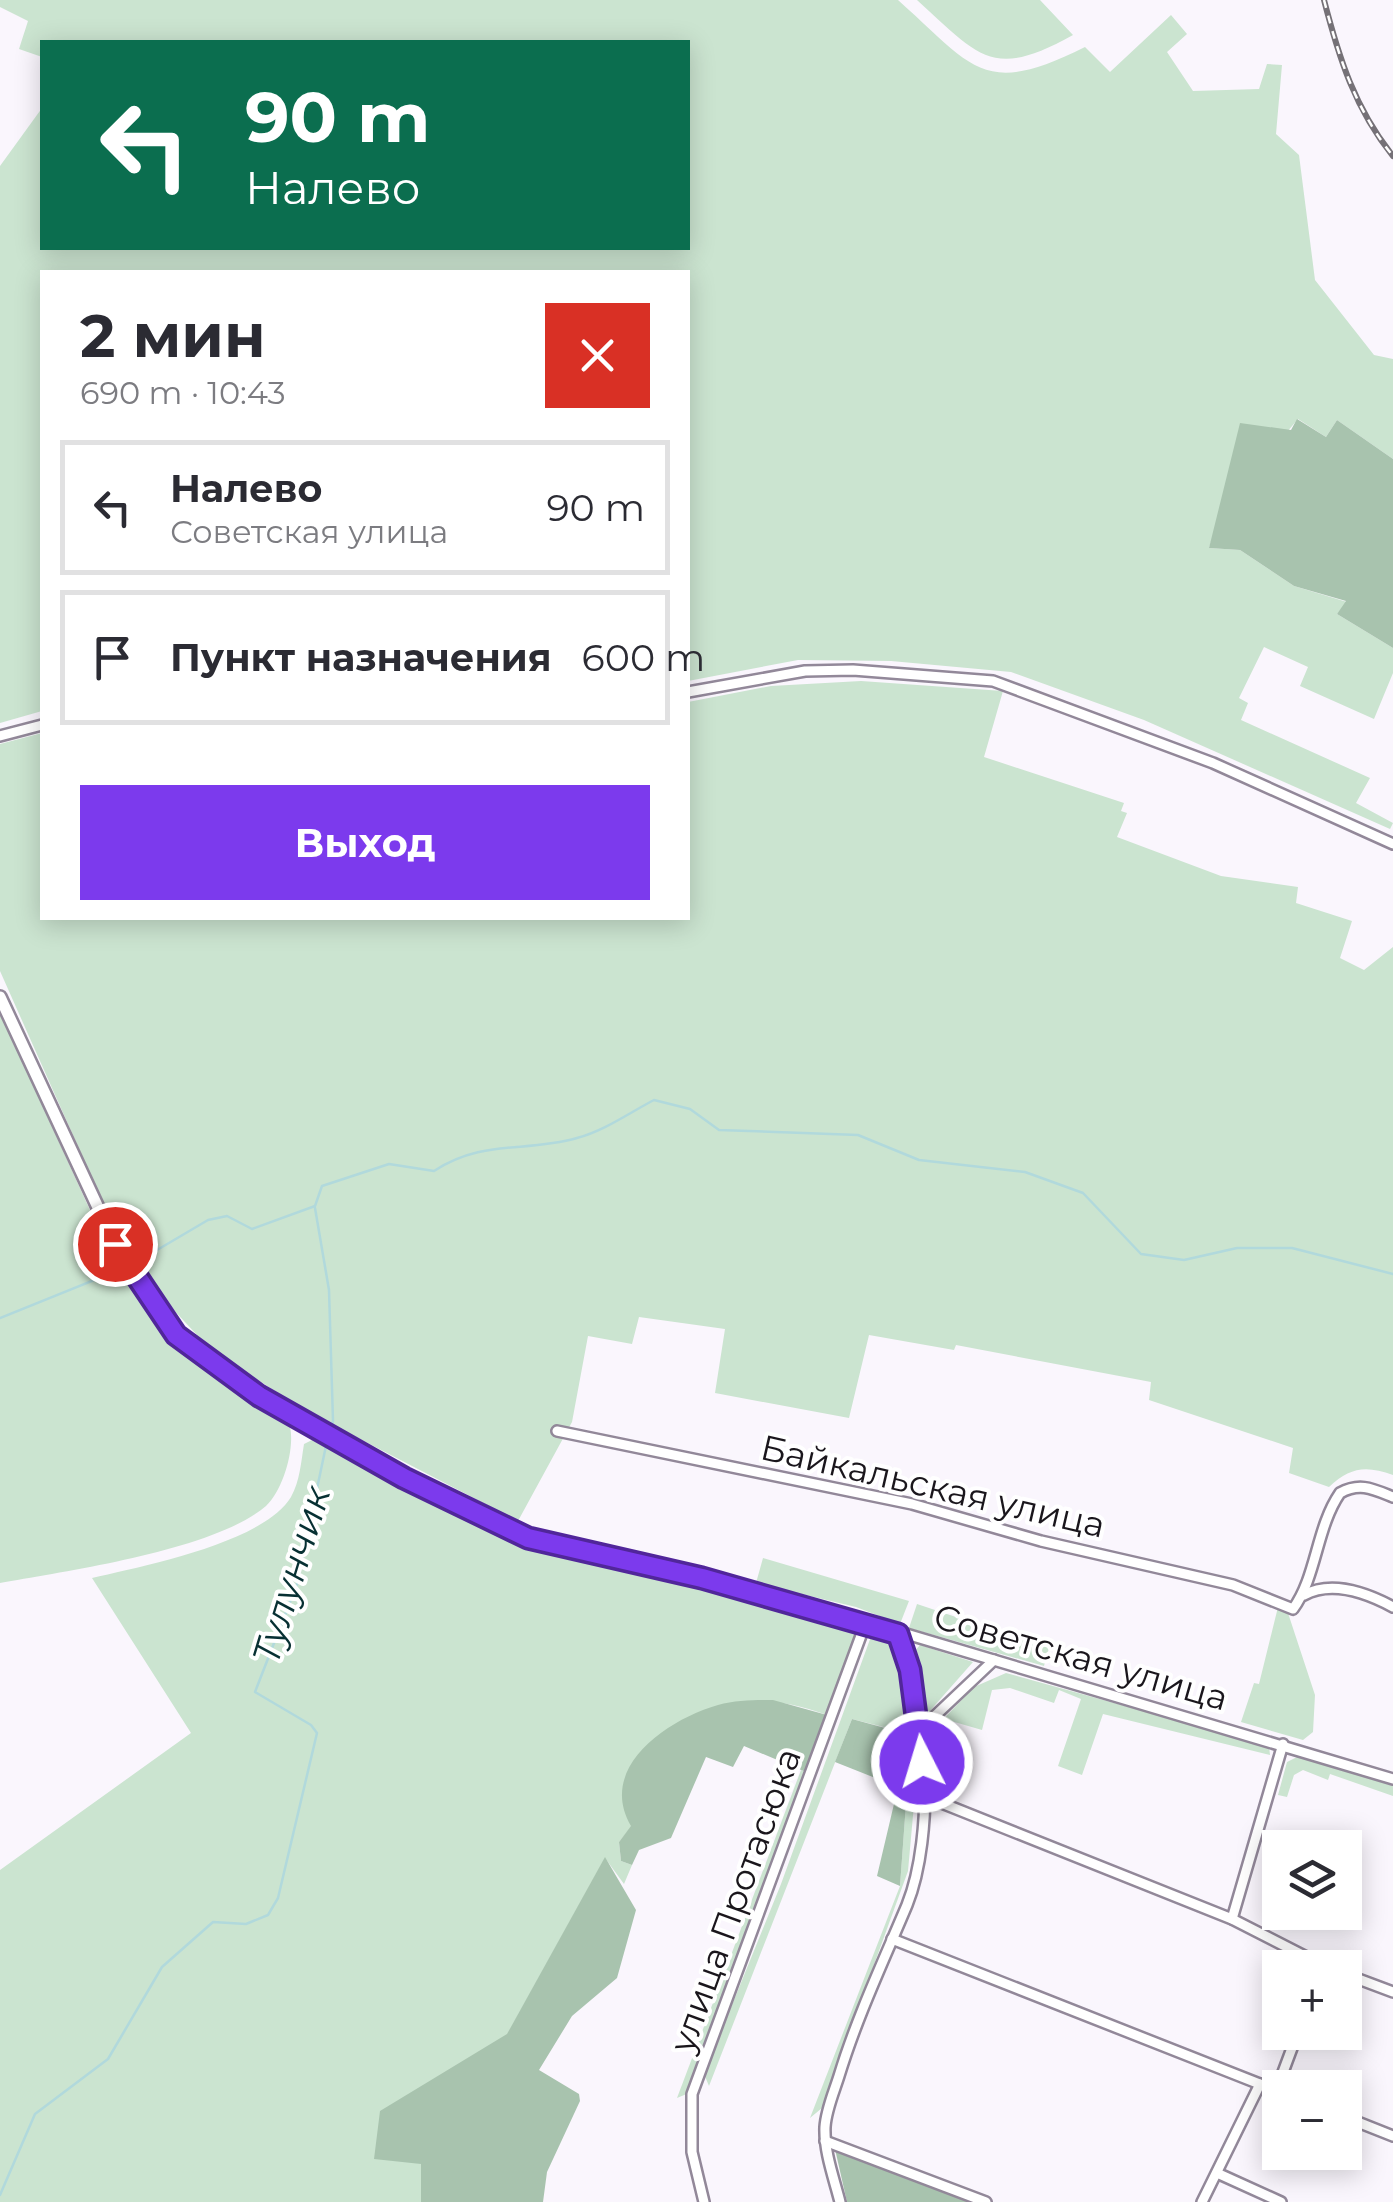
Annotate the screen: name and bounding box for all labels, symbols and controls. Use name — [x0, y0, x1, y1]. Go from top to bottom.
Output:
text: 90 m — [245, 74, 430, 160]
icon: left — [80, 80, 210, 210]
text: Налево — [245, 160, 420, 215]
text: 2 мин — [80, 299, 266, 372]
button: close — [545, 303, 650, 408]
text: 690 m · 10:43 — [80, 373, 286, 412]
text: Налево — [170, 465, 322, 512]
icon: left — [85, 480, 140, 535]
text: 90 m — [546, 484, 645, 531]
text: Советская улица — [170, 512, 448, 551]
icon: arrive — [85, 630, 140, 685]
text: Пункт назначения — [170, 634, 552, 681]
text: 600 m — [582, 634, 705, 681]
button: Выход — [80, 785, 650, 900]
pin — [73, 1202, 158, 1287]
icon: arrive — [88, 1217, 143, 1272]
street label: Байкальская улица — [757, 1425, 1109, 1547]
water label: Тулунчик — [242, 1479, 341, 1669]
street label: Советская улица — [929, 1594, 1233, 1720]
position arrow — [870, 1710, 974, 1814]
street label: улица Протасюка — [660, 1742, 810, 2059]
map controls — [1262, 1830, 1362, 2170]
button: layers — [1262, 1830, 1362, 1930]
button: + — [1262, 1950, 1362, 2050]
button: − — [1262, 2070, 1362, 2170]

